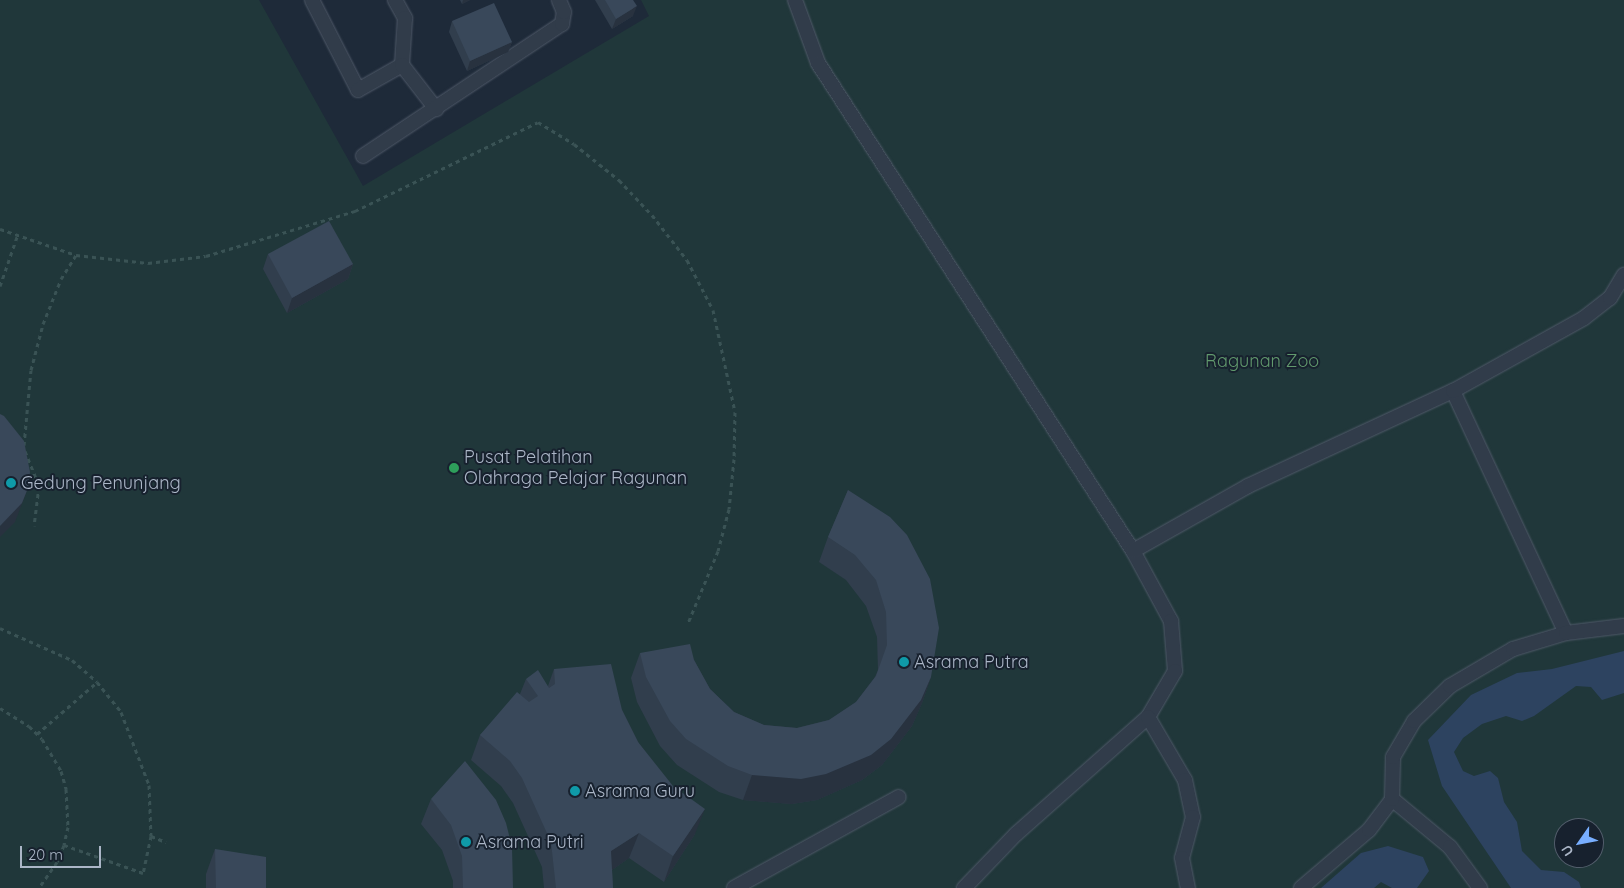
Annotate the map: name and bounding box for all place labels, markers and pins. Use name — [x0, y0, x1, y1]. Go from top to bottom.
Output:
place label: Pusat Pelatihan Olahraga Pelajar Ragunan — [464, 447, 687, 489]
marker: Pusat Pelatihan Olahraga Pelajar Ragunan — [448, 462, 460, 474]
place label: Gedung Penunjang — [21, 472, 181, 494]
marker: Gedung Penunjang — [5, 477, 17, 489]
place label: Asrama Putra — [914, 651, 1029, 673]
marker: Asrama Putra — [898, 656, 910, 668]
place label: Asrama Guru — [585, 780, 695, 802]
marker: Asrama Guru — [569, 785, 581, 797]
place label: Asrama Putri — [476, 831, 584, 853]
marker: Asrama Putri — [460, 836, 472, 848]

